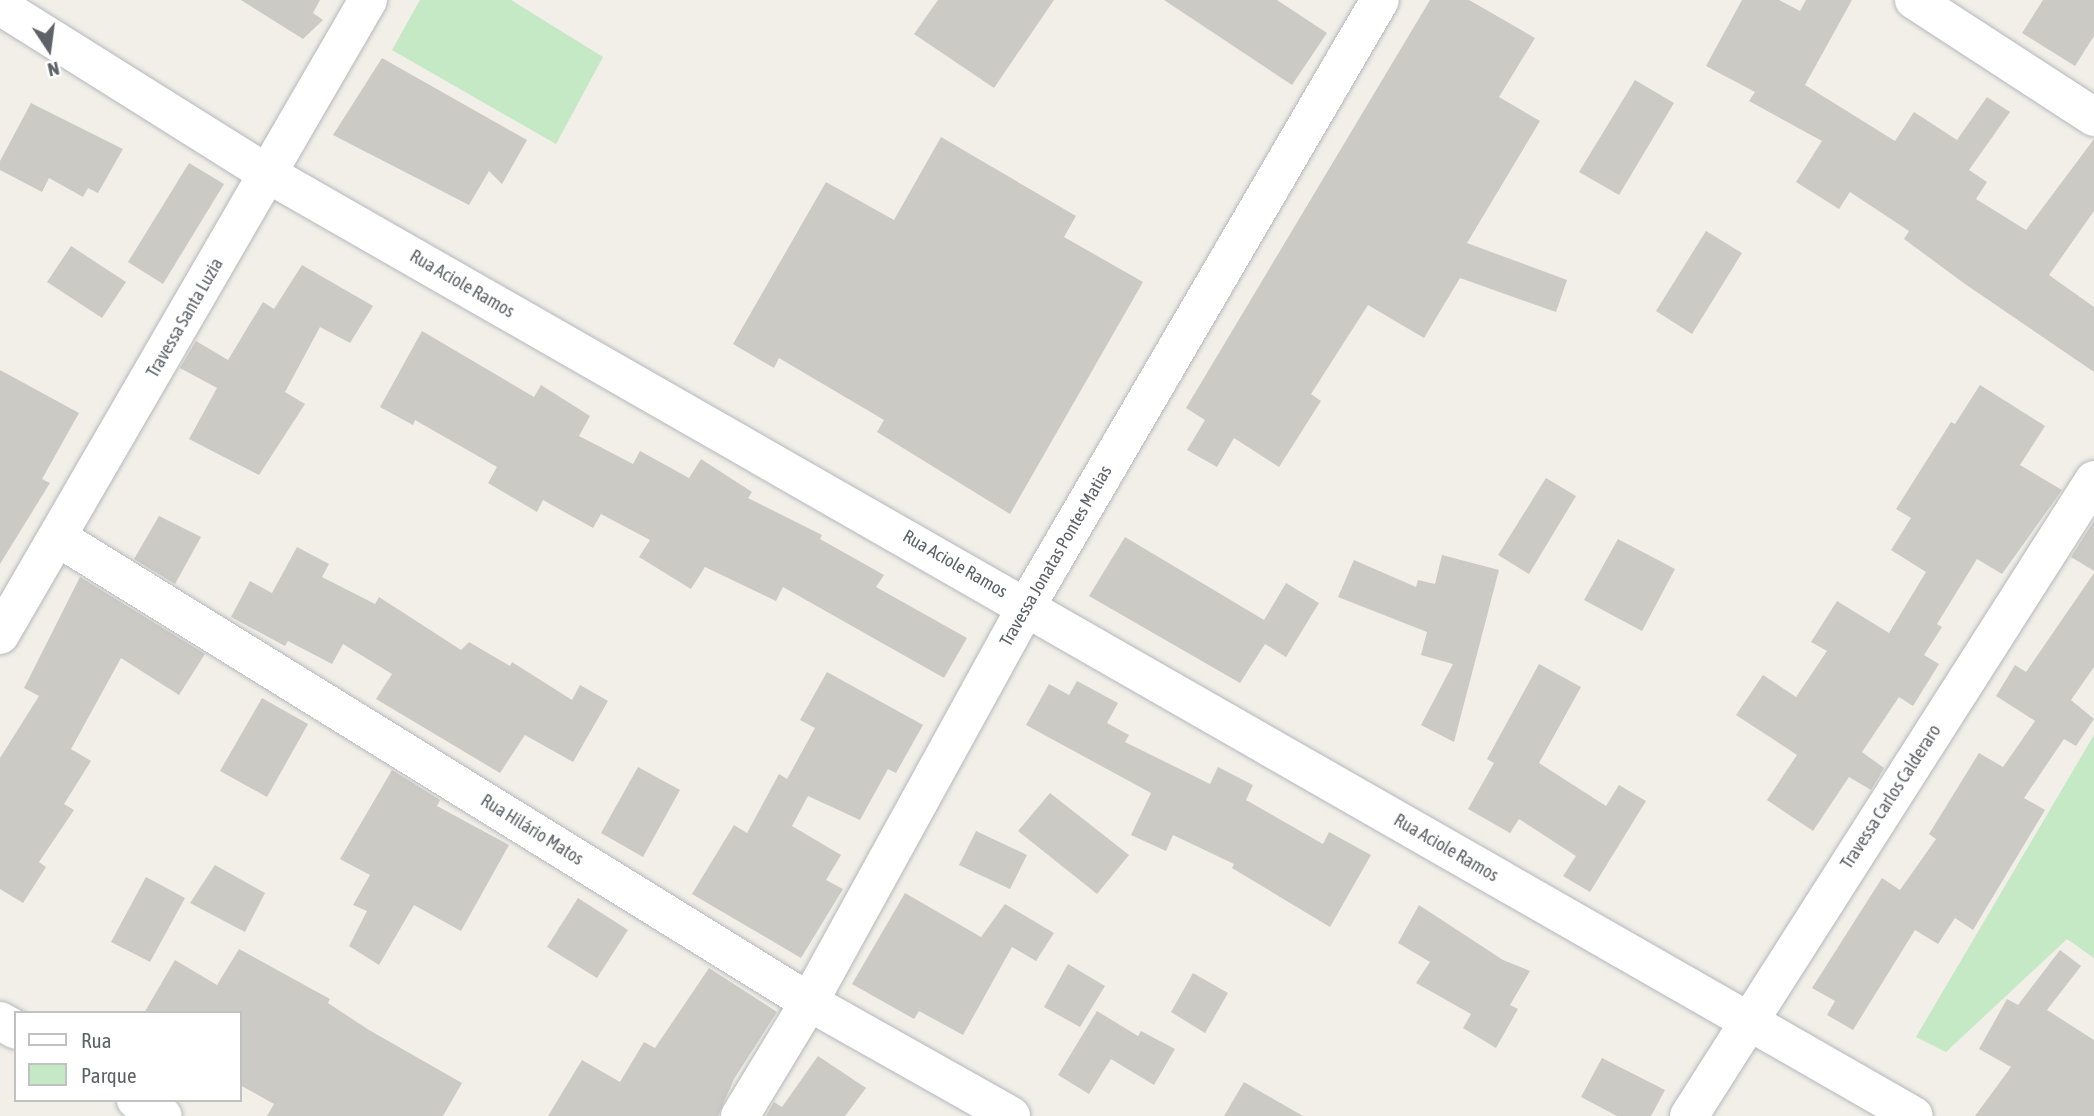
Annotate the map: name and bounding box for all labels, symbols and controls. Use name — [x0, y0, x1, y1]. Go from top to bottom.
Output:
north arrow — [14, 14, 84, 84]
text: N — [46, 57, 62, 81]
street label: Rua Aciole Ramos — [406, 245, 518, 323]
street label: Travessa Santa Luzia — [142, 254, 228, 382]
street label: Travessa Jonatas Pontes Matias — [995, 462, 1117, 650]
street label: Rua Aciole Ramos — [899, 525, 1011, 603]
street label: Travessa Carlos Calderaro — [1836, 721, 1946, 873]
street label: Rua Hilário Matos — [477, 790, 587, 870]
street label: Rua Aciole Ramos — [1390, 809, 1502, 887]
legend — [14, 1011, 242, 1102]
text: Rua — [81, 1028, 111, 1052]
text: Parque — [81, 1063, 136, 1087]

